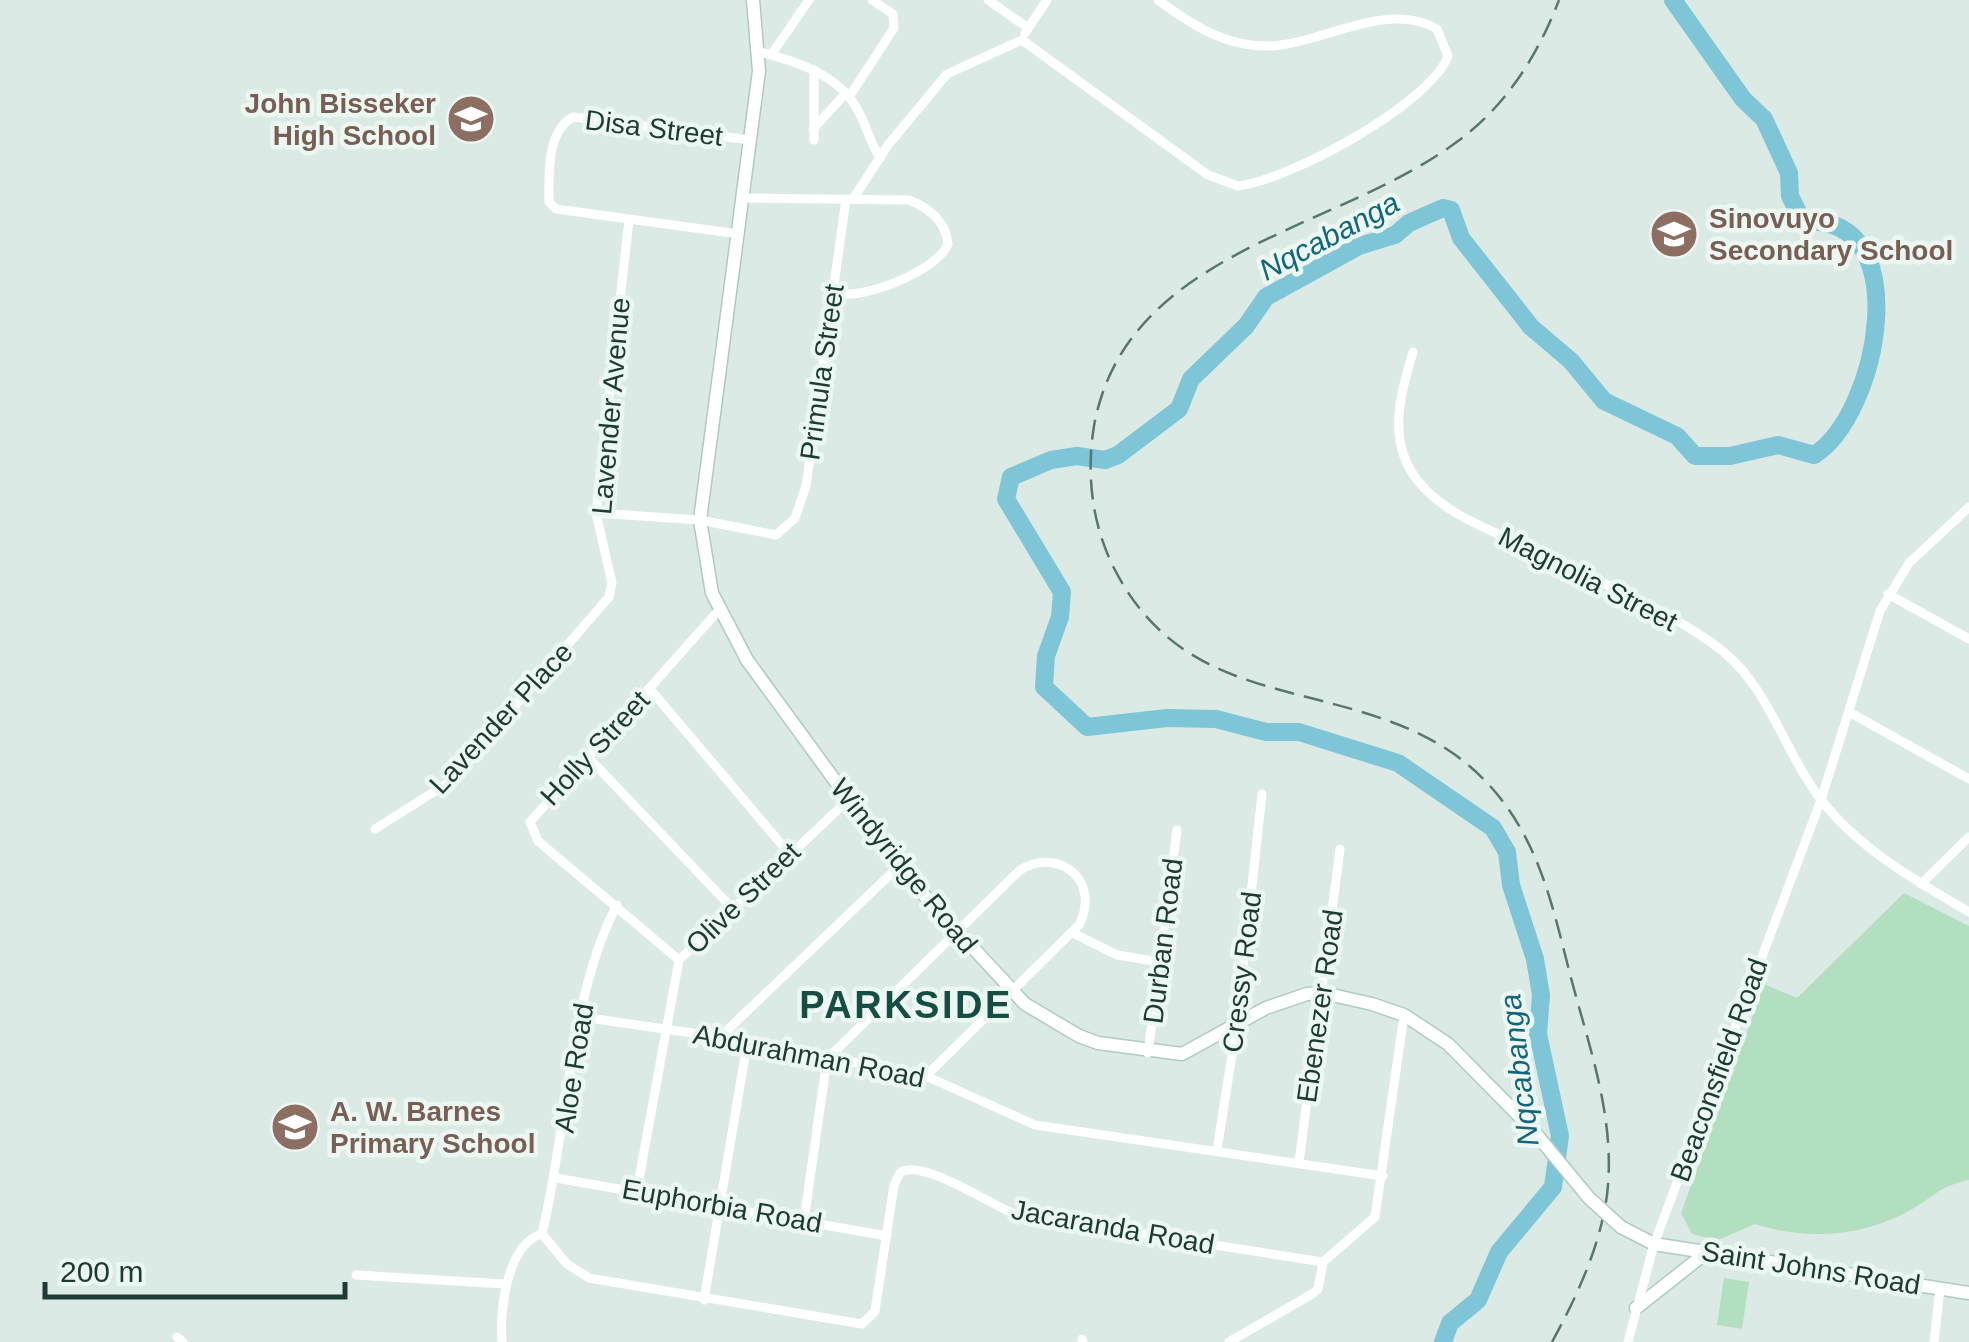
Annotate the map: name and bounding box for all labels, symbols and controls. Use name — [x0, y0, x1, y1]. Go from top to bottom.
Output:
place label: John Bisseker High School — [245, 88, 436, 151]
school or university icon: John Bisseker High School — [445, 93, 497, 145]
street label: Disa Street — [583, 104, 725, 152]
water label: Nqcabanga — [1254, 185, 1404, 287]
place label: Sinovuyo Secondary School — [1709, 203, 1953, 266]
school or university icon: Sinovuyo Secondary School — [1648, 208, 1700, 260]
street label: Primula Street — [794, 282, 850, 462]
street label: Lavender Avenue — [586, 296, 636, 516]
street label: Magnolia Street — [1494, 521, 1683, 637]
street label: Lavender Place — [423, 636, 579, 800]
street label: Holly Street — [534, 684, 656, 811]
street label: Windyridge Road — [824, 773, 984, 959]
street label: Olive Street — [680, 836, 807, 960]
street label: Durban Road — [1137, 856, 1189, 1026]
street label: Cressy Road — [1217, 890, 1267, 1054]
street label: Ebenezer Road — [1291, 908, 1349, 1104]
street label: Beaconsfield Road — [1664, 954, 1774, 1186]
district label: PARKSIDE — [799, 984, 1013, 1026]
water label: Nqcabanga — [1493, 992, 1545, 1148]
street label: Aloe Road — [548, 1001, 600, 1135]
street label: Abdurahman Road — [691, 1018, 927, 1094]
place label: A. W. Barnes Primary School — [330, 1096, 535, 1159]
school or university icon: A. W. Barnes Primary School — [269, 1101, 321, 1153]
street label: Euphorbia Road — [620, 1173, 824, 1239]
street label: Jacaranda Road — [1009, 1194, 1217, 1260]
street label: Saint Johns Road — [1699, 1235, 1923, 1301]
scale bar — [45, 1237, 345, 1299]
text: 200 m — [60, 1255, 143, 1288]

